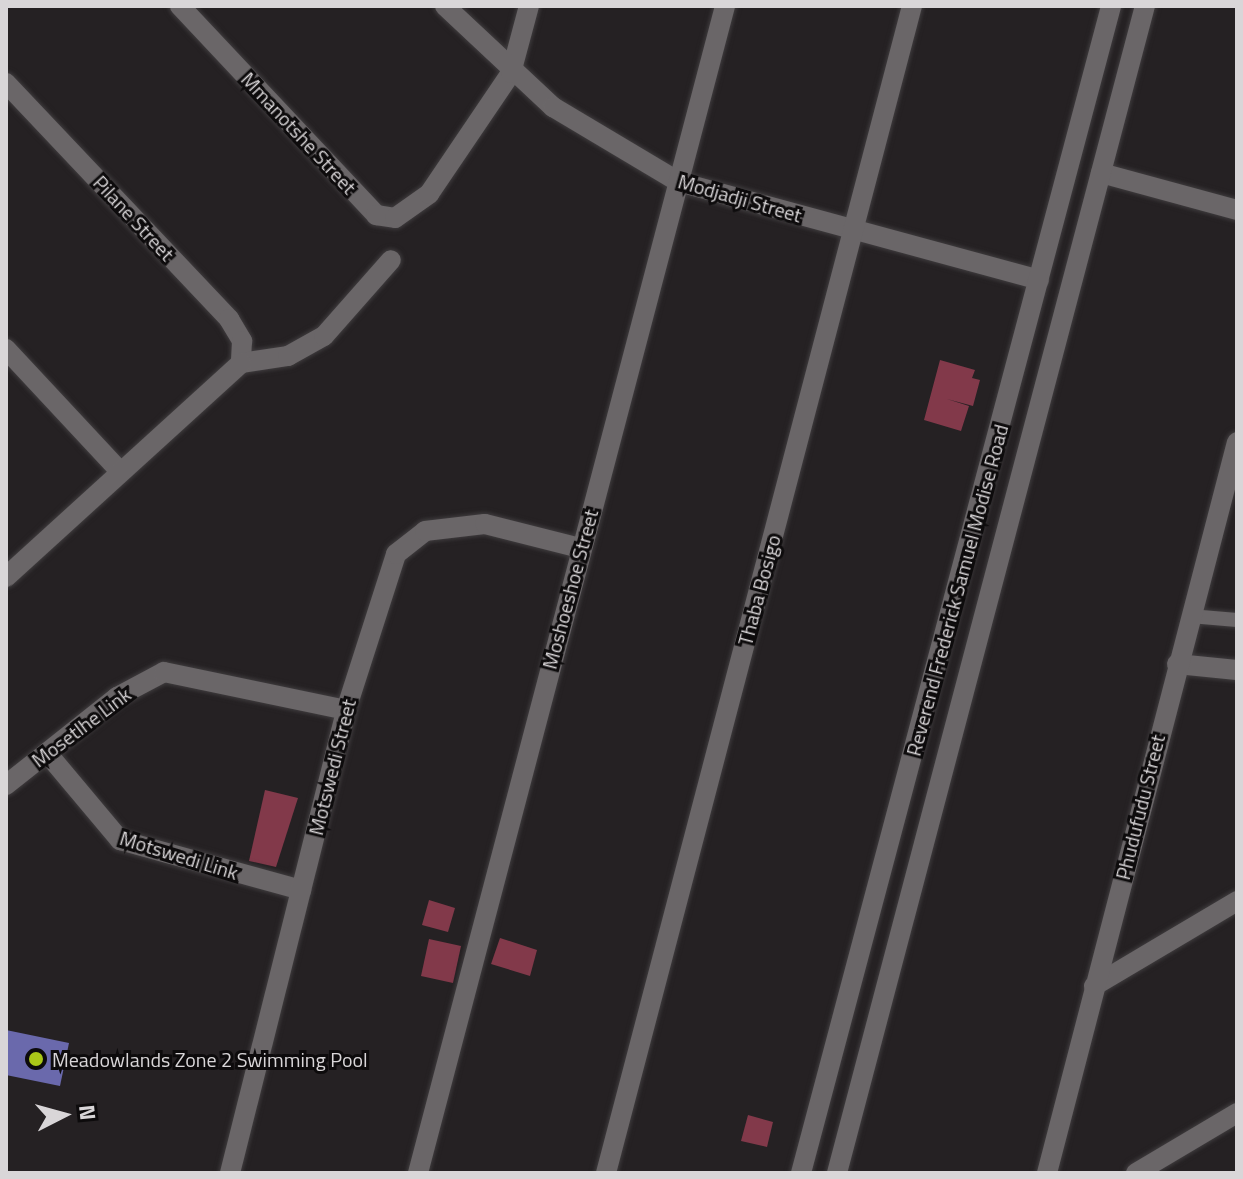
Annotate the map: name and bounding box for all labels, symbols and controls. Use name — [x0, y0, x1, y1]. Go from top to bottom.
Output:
street label: Mmanotshe Street — [236, 67, 362, 199]
street label: Modjadji Street — [675, 169, 805, 227]
street label: Pilane Street — [89, 170, 179, 266]
street label: Reverend Frederick Samuel Modise Road — [901, 422, 1013, 758]
street label: Moshoeshoe Street — [537, 506, 603, 672]
street label: Thaba Bosigo — [733, 532, 785, 648]
street label: Mosetlhe Link — [27, 682, 135, 772]
street label: Motswedi Street — [303, 696, 361, 838]
street label: Phudufudu Street — [1110, 732, 1170, 882]
street label: Motswedi Link — [117, 826, 241, 884]
place label: Meadowlands Zone 2 Swimming Pool — [52, 1047, 368, 1071]
marker: Meadowlands Zone 2 Swimming Pool — [27, 1050, 45, 1068]
north arrow — [24, 1075, 104, 1155]
text: N — [70, 1103, 106, 1122]

